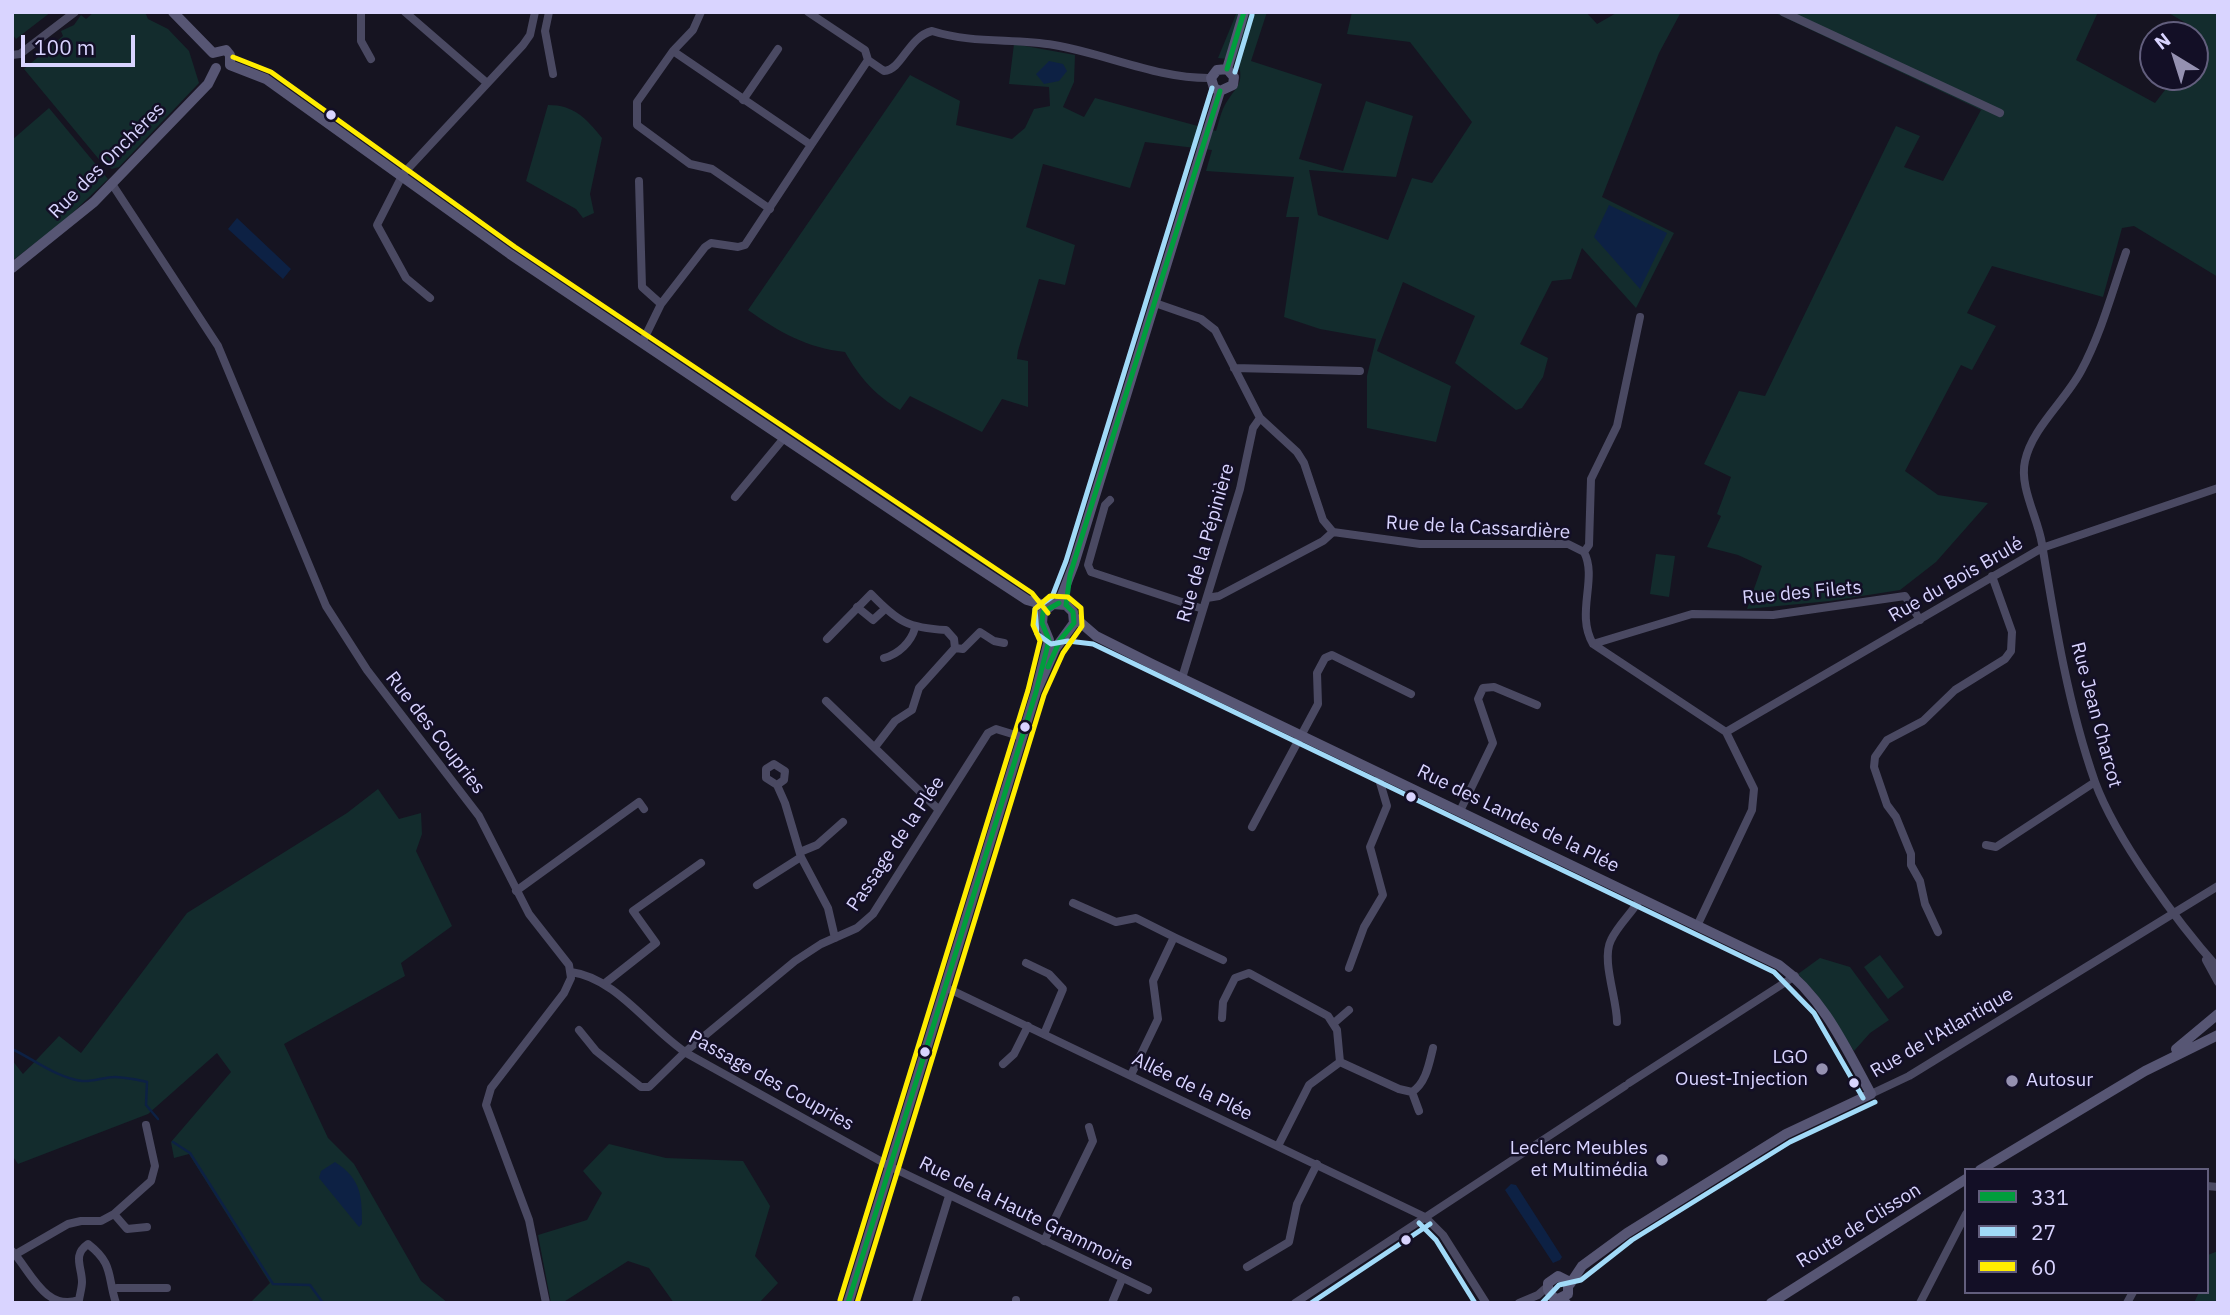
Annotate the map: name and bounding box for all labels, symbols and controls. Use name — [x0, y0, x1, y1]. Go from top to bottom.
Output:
scale bar — [24, 21, 138, 65]
north arrow — [2139, 21, 2209, 91]
text: N — [2149, 27, 2175, 55]
text: 100 m — [34, 33, 95, 61]
street label: Rue des Onchères — [44, 98, 170, 224]
unlabelled marker — [324, 108, 338, 122]
street label: Rue de la Pépinière — [1172, 461, 1240, 625]
street label: Rue de la Cassardière — [1385, 512, 1571, 544]
street label: Rue du Bois Brulé — [1885, 532, 2027, 628]
street label: Rue des Filets — [1741, 576, 1863, 610]
street label: Rue Jean Charcot — [2066, 640, 2126, 790]
street label: Rue des Coupries — [380, 667, 490, 799]
unlabelled marker — [1018, 720, 1032, 734]
street label: Rue des Landes de la Plée — [1413, 760, 1623, 878]
street label: Passage de la Plée — [842, 772, 950, 916]
unlabelled marker — [1404, 790, 1418, 804]
street label: Rue de l'Atlantique — [1867, 983, 2017, 1083]
street label: Passage des Coupries — [684, 1026, 858, 1136]
unlabelled marker — [918, 1045, 932, 1059]
place label: LGO Ouest-Injection — [1675, 1047, 1808, 1091]
street label: Allée de la Plée — [1128, 1048, 1256, 1126]
marker: LGO Ouest-Injection — [1814, 1061, 1830, 1077]
place label: Autosur — [2026, 1070, 2093, 1092]
marker: Autosur — [2004, 1073, 2020, 1089]
unlabelled marker — [1847, 1076, 1861, 1090]
place label: Leclerc Meubles et Multimédia — [1510, 1138, 1648, 1182]
street label: Rue de la Haute Grammoire — [915, 1152, 1137, 1276]
marker: Leclerc Meubles et Multimédia — [1654, 1152, 1670, 1168]
legend — [1964, 1168, 2209, 1294]
street label: Route de Clisson — [1793, 1179, 1925, 1273]
text: 331 — [2031, 1183, 2069, 1211]
text: 27 — [2031, 1218, 2056, 1246]
unlabelled marker — [1399, 1233, 1413, 1247]
text: 60 — [2031, 1253, 2056, 1281]

